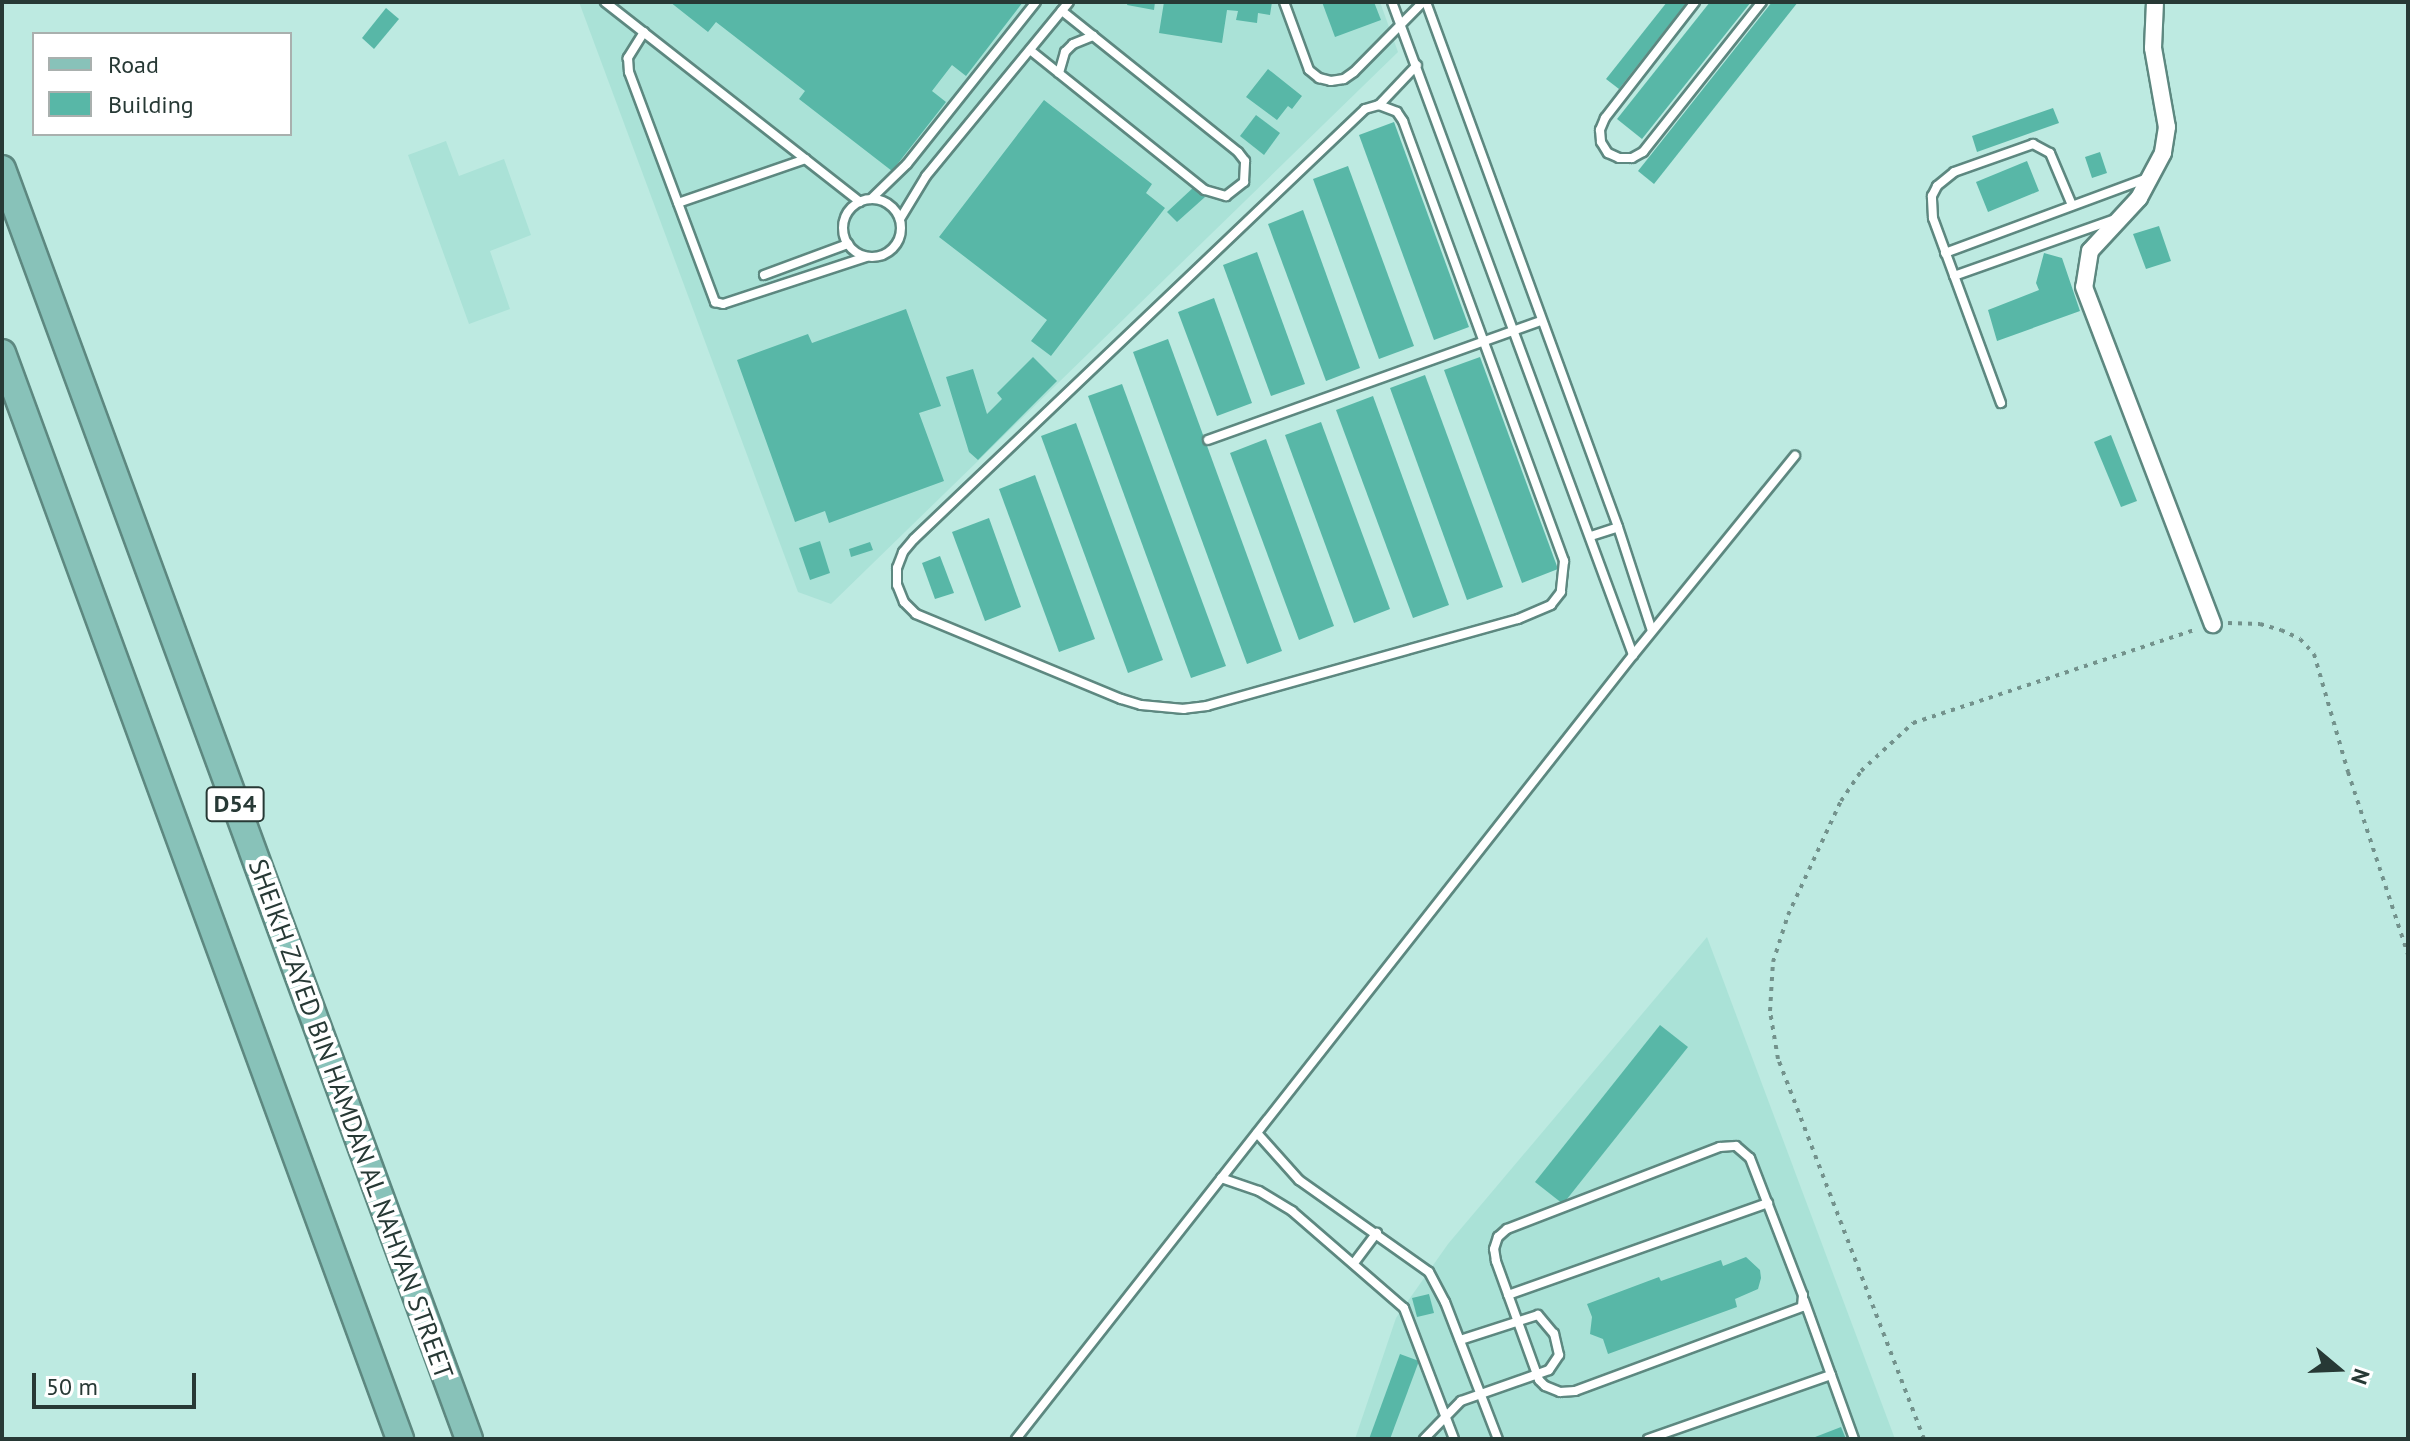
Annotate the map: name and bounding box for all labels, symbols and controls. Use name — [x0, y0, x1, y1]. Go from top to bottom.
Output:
legend — [32, 32, 292, 136]
text: Road — [108, 49, 159, 80]
text: Building — [108, 89, 194, 120]
road number: D54 — [205, 784, 265, 824]
street label: SHEIKH ZAYED BIN HAMDAN AL NAHYAN STREET — [242, 854, 460, 1384]
north arrow — [2298, 1329, 2378, 1409]
scale bar — [36, 1357, 200, 1407]
text: N — [2345, 1365, 2376, 1388]
text: 50 m — [46, 1371, 98, 1402]

